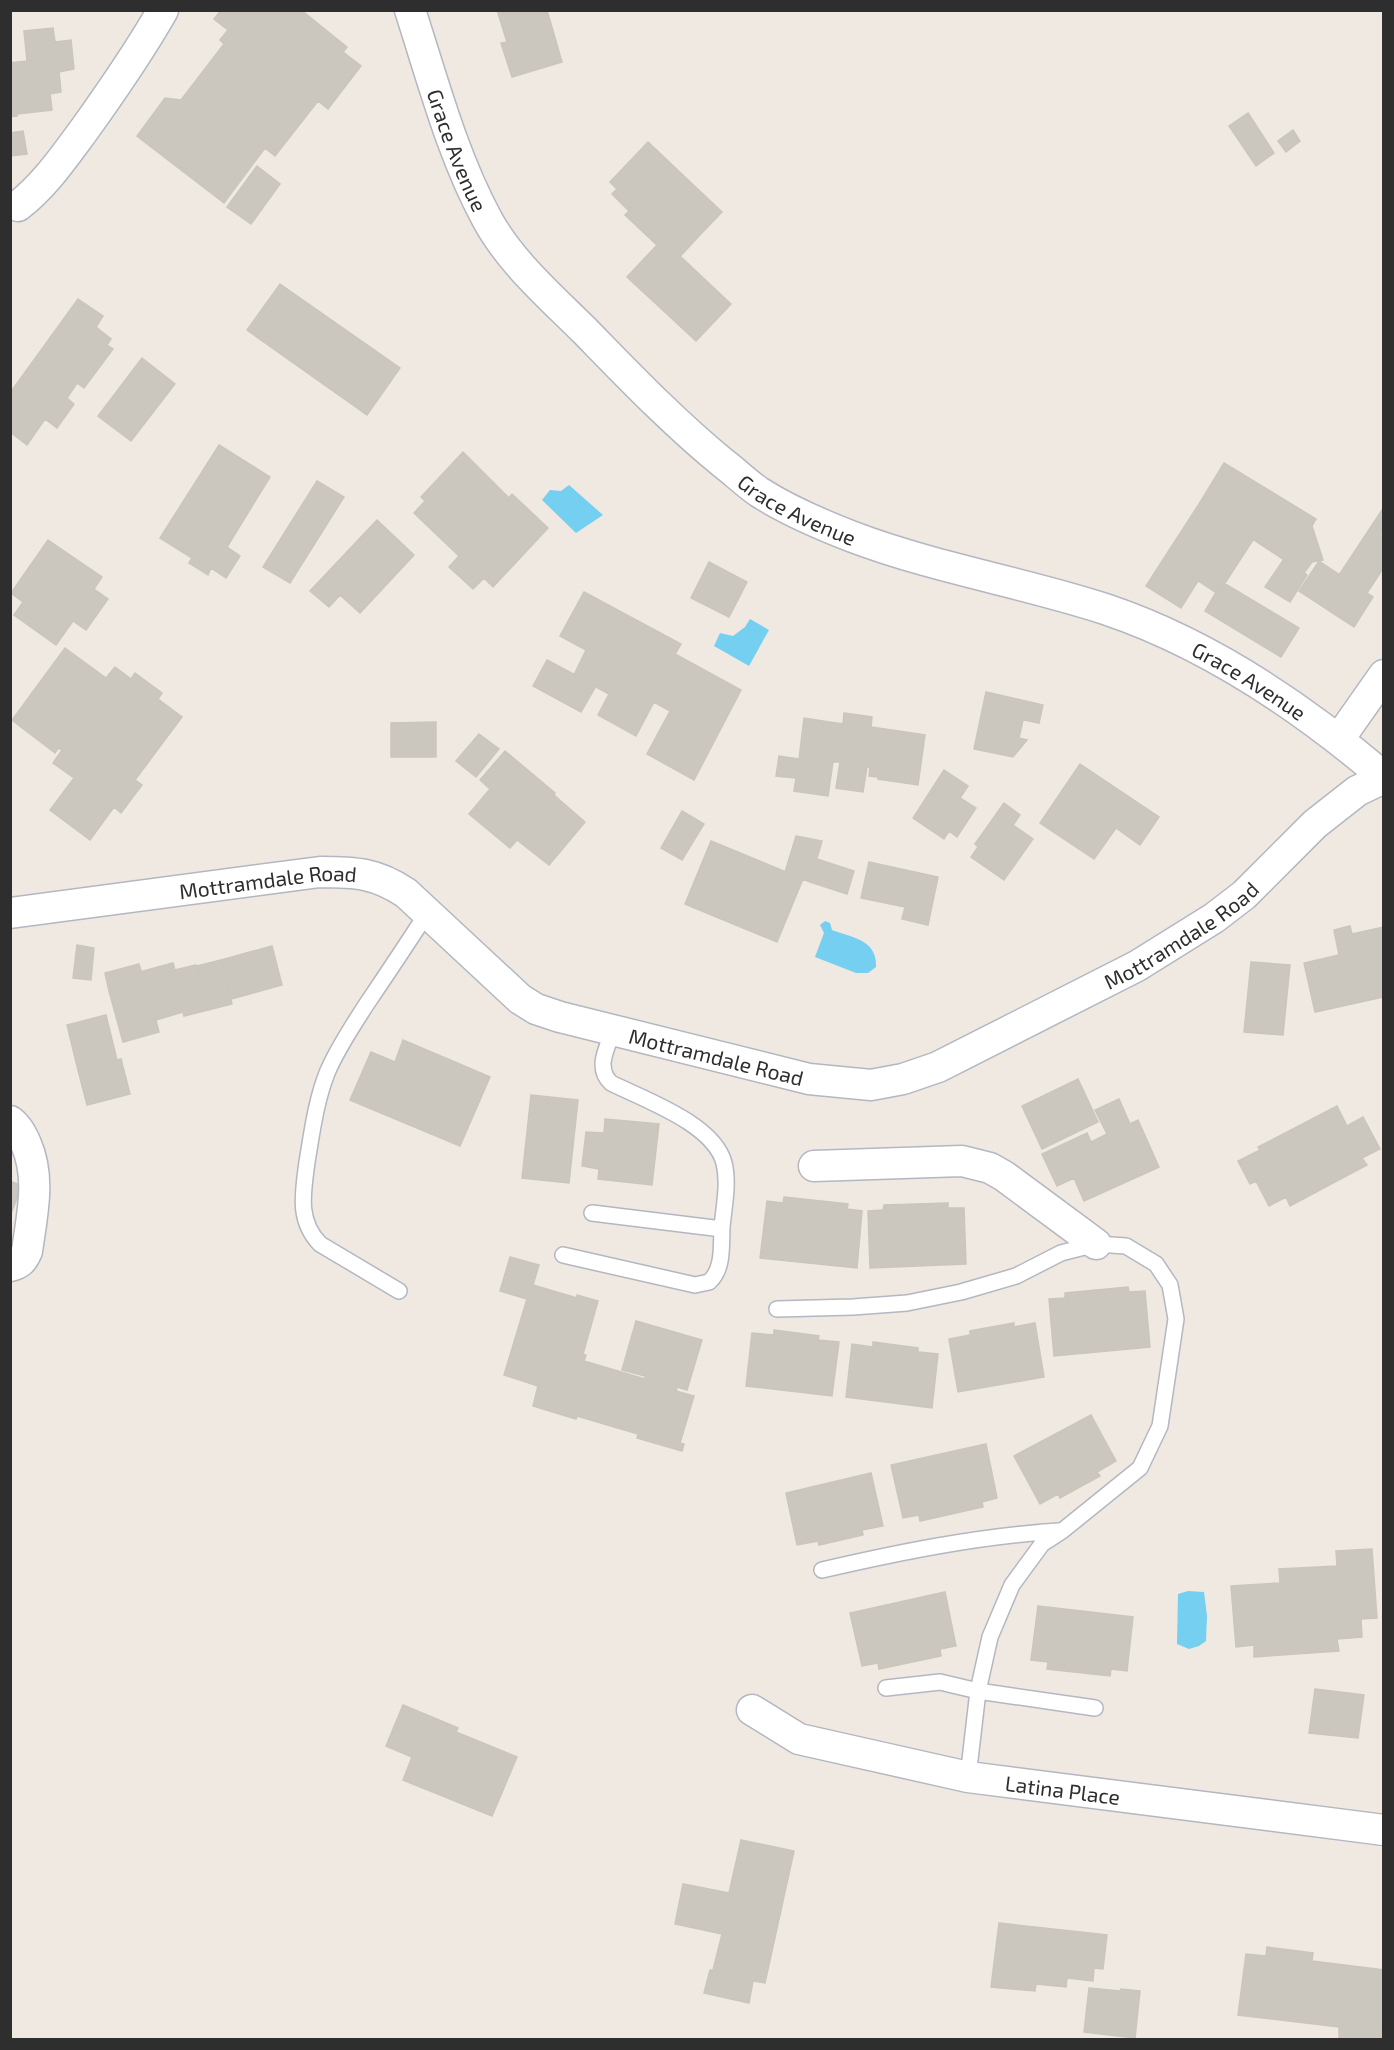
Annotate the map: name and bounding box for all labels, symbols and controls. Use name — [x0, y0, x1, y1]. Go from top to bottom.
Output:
street label: Grace Avenue — [423, 86, 493, 215]
street label: Grace Avenue — [733, 469, 860, 550]
street label: Grace Avenue — [1188, 636, 1311, 725]
street label: Mottramdale Road — [177, 859, 358, 903]
street label: Mottramdale Road — [1099, 876, 1263, 993]
street label: Mottramdale Road — [627, 1022, 806, 1090]
street label: Latina Place — [1004, 1769, 1122, 1809]

